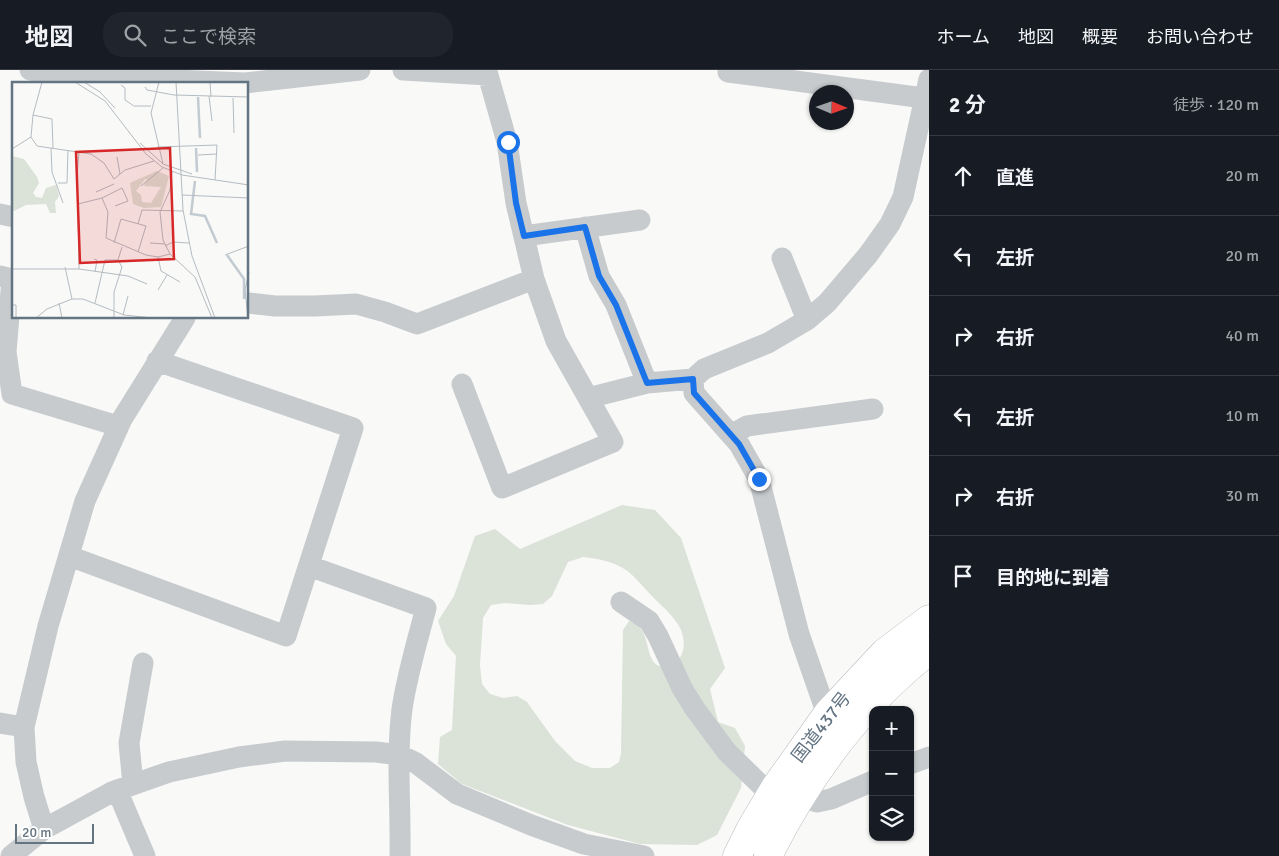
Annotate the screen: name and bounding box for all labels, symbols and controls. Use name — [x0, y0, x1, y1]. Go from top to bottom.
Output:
search box — [103, 12, 453, 57]
icon: search — [121, 21, 149, 49]
text: 地図 — [25, 22, 73, 52]
text: ここで検索 — [161, 25, 256, 49]
text: ホーム — [937, 26, 990, 48]
text: 地図 — [1018, 26, 1054, 48]
text: 概要 — [1082, 26, 1118, 48]
text: お問い合わせ — [1146, 26, 1254, 48]
inset map — [12, 82, 249, 319]
north arrow — [809, 85, 854, 130]
text: 2 分 — [949, 92, 986, 118]
text: 徒歩 · 120 m — [1173, 95, 1259, 115]
route start — [497, 131, 520, 154]
icon: ahead — [949, 162, 977, 190]
text: 直進 — [996, 166, 1034, 190]
text: 20 m — [1225, 166, 1259, 186]
icon: left — [949, 242, 977, 270]
text: 左折 — [996, 246, 1034, 270]
text: 20 m — [1225, 246, 1259, 266]
icon: right — [949, 322, 977, 350]
text: 右折 — [996, 326, 1034, 350]
text: 40 m — [1225, 326, 1259, 346]
icon: left — [949, 402, 977, 430]
text: 左折 — [996, 406, 1034, 430]
text: 10 m — [1225, 406, 1259, 426]
route end — [748, 468, 771, 491]
icon: right — [949, 482, 977, 510]
text: 右折 — [996, 486, 1034, 510]
text: 30 m — [1225, 486, 1259, 506]
icon: arrive — [949, 562, 977, 590]
text: 目的地に到着 — [996, 566, 1110, 590]
street label: 国道437号 — [787, 687, 855, 767]
map controls — [869, 706, 914, 841]
button: + — [869, 706, 914, 751]
button: − — [869, 751, 914, 796]
button: layers — [869, 796, 914, 841]
scale bar — [15, 821, 94, 844]
text: 20 m — [22, 824, 51, 841]

